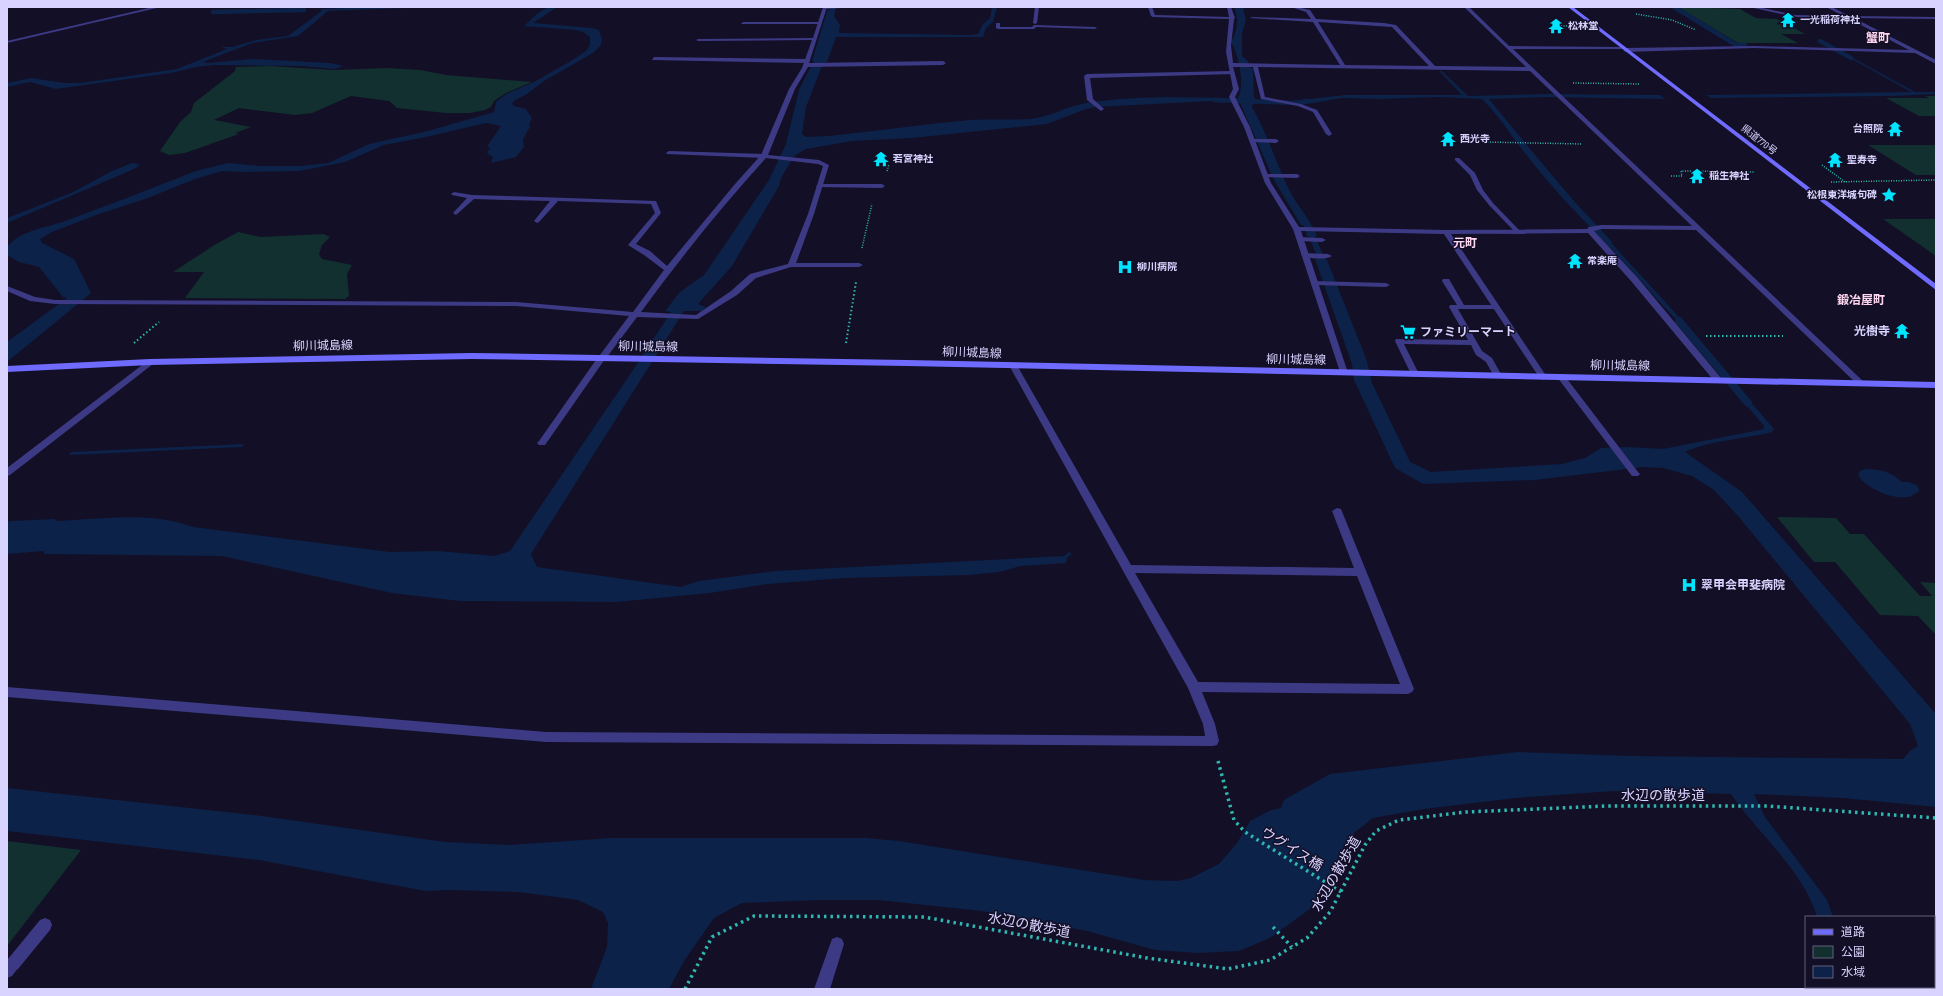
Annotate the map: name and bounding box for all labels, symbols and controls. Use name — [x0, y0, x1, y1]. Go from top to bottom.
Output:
temple icon: 一光稲荷神社 — [1779, 11, 1797, 29]
place label: 一光稲荷神社 — [1800, 14, 1861, 26]
temple icon: 松林堂 — [1547, 17, 1565, 35]
place label: 松林堂 — [1568, 20, 1598, 32]
district label: 蟹町 — [1866, 31, 1890, 46]
temple icon: 台照院 — [1886, 120, 1904, 138]
street label: 県道770号 — [1739, 122, 1779, 158]
place label: 台照院 — [1853, 123, 1883, 135]
temple icon: 西光寺 — [1439, 130, 1457, 148]
place label: 西光寺 — [1460, 133, 1490, 145]
temple icon: 若宮神社 — [872, 150, 890, 168]
temple icon: 聖寿寺 — [1826, 151, 1844, 169]
place label: 若宮神社 — [892, 153, 934, 165]
place label: 聖寿寺 — [1847, 154, 1877, 166]
temple icon: 稲生神社 — [1688, 167, 1706, 185]
place label: 稲生神社 — [1709, 170, 1750, 182]
place icon: 松根東洋城句碑 — [1880, 186, 1898, 204]
place label: 松根東洋城句碑 — [1807, 189, 1877, 201]
district label: 元町 — [1453, 236, 1477, 251]
temple icon: 常楽庵 — [1566, 252, 1584, 270]
place label: 常楽庵 — [1587, 255, 1617, 267]
hospital icon: 柳川病院 — [1116, 258, 1134, 276]
place label: 柳川病院 — [1136, 261, 1177, 273]
district label: 鍛冶屋町 — [1837, 293, 1885, 308]
temple icon: 光樹寺 — [1893, 322, 1911, 340]
supermarket icon: ファミリーマート — [1399, 323, 1417, 341]
place label: 光樹寺 — [1854, 324, 1890, 339]
place label: ファミリーマート — [1420, 325, 1516, 340]
street label: 柳川城島線 — [293, 338, 353, 354]
street label: 柳川城島線 — [618, 339, 678, 355]
street label: 柳川城島線 — [942, 344, 1002, 362]
street label: 柳川城島線 — [1266, 352, 1326, 368]
street label: 柳川城島線 — [1590, 358, 1650, 374]
hospital icon: 翠甲会甲斐病院 — [1680, 576, 1698, 594]
place label: 翠甲会甲斐病院 — [1701, 578, 1785, 593]
street label: 水辺の散歩道 — [1621, 787, 1705, 804]
street label: ウグイス橋 — [1258, 823, 1326, 875]
street label: 水辺の散歩道 — [1308, 833, 1364, 915]
street label: 水辺の散歩道 — [986, 909, 1072, 941]
legend — [1805, 916, 1935, 988]
text: 道路 — [1841, 925, 1865, 940]
text: 公園 — [1841, 945, 1865, 960]
text: 水域 — [1841, 965, 1865, 980]

